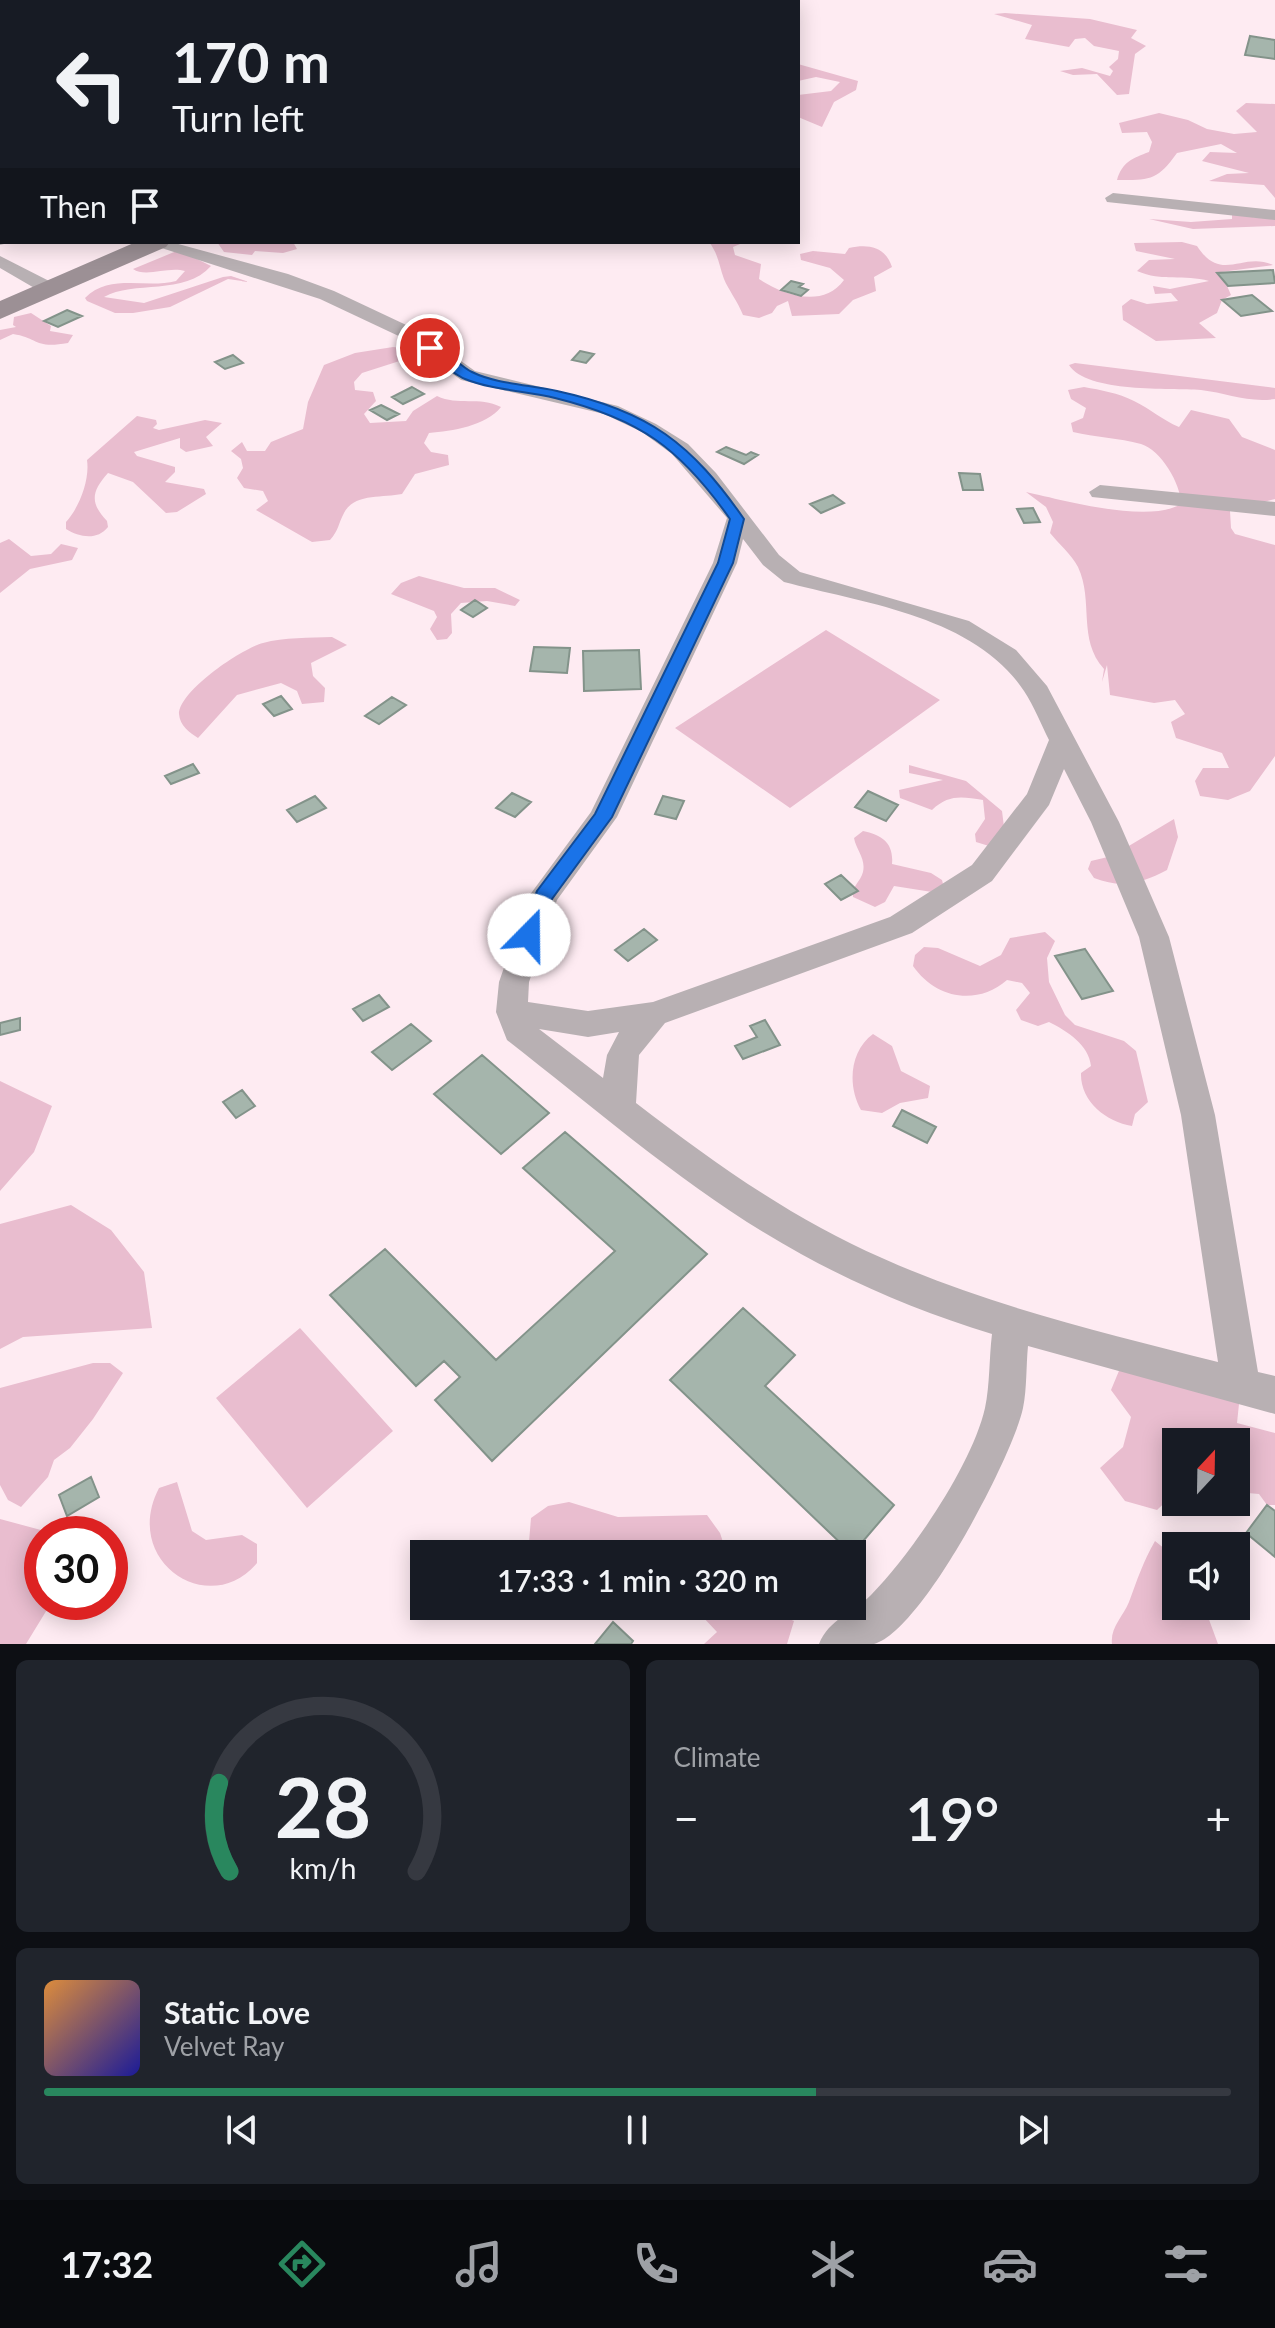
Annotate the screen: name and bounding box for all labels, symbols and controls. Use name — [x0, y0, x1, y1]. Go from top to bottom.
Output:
text: 170 m — [172, 28, 330, 95]
icon: left — [40, 32, 144, 136]
text: Turn left — [172, 96, 304, 140]
icon: arrive — [123, 184, 167, 228]
text: Then — [40, 188, 107, 224]
pin — [396, 314, 464, 382]
icon: arrive — [408, 326, 452, 370]
position arrow — [487, 893, 571, 977]
north arrow — [1162, 1428, 1250, 1516]
map controls — [1162, 1428, 1250, 1620]
speed limit sign: 30 — [24, 1516, 128, 1620]
button: sound — [1162, 1532, 1250, 1620]
text: 17:33 · 1 min · 320 m — [497, 1562, 779, 1598]
text: Climate — [674, 1741, 760, 1773]
text: 28 — [275, 1756, 371, 1856]
text: 19° — [905, 1782, 1000, 1854]
text: − — [674, 1792, 699, 1844]
text: + — [1205, 1792, 1231, 1844]
text: km/h — [289, 1851, 356, 1885]
text: Static Love — [164, 1994, 310, 2030]
text: Velvet Ray — [164, 2030, 284, 2062]
icon: previous — [220, 2108, 264, 2152]
icon: pause — [615, 2108, 659, 2152]
icon: next — [1011, 2108, 1055, 2152]
icon: directions — [274, 2236, 330, 2292]
icon: music — [451, 2236, 507, 2292]
icon: phone — [628, 2236, 684, 2292]
icon: climate — [805, 2236, 861, 2292]
icon: car — [982, 2236, 1038, 2292]
icon: filters — [1158, 2236, 1214, 2292]
text: 17:32 — [60, 2242, 153, 2286]

